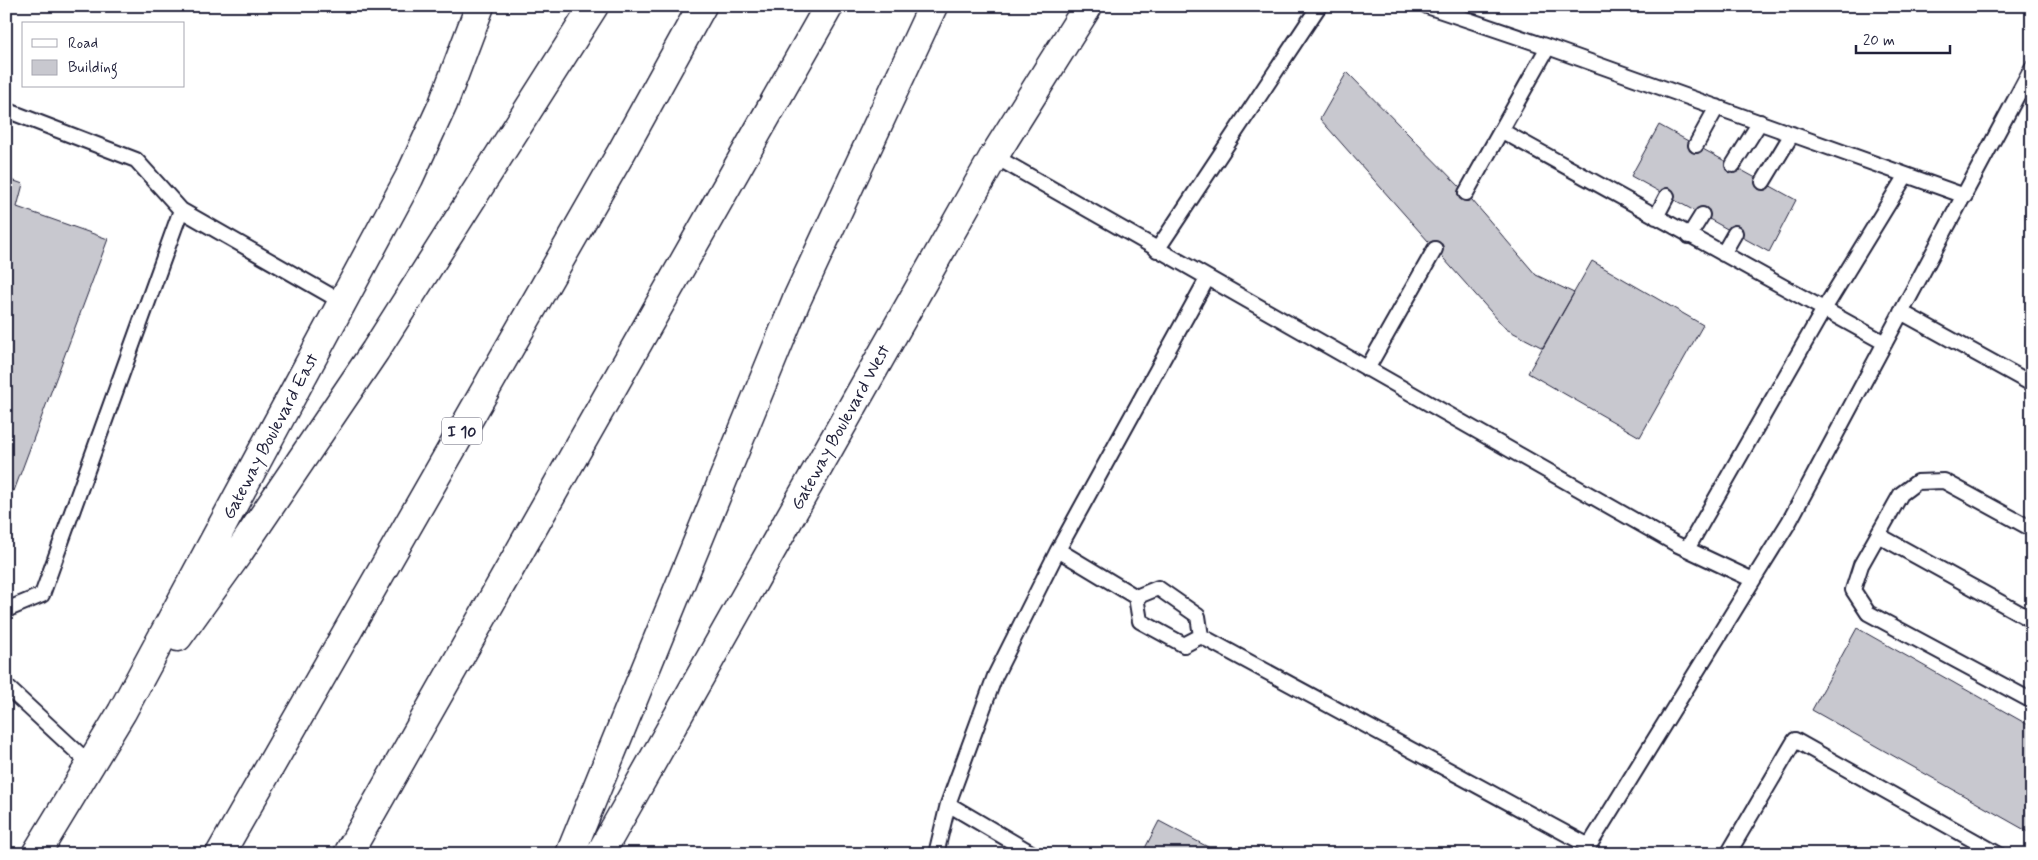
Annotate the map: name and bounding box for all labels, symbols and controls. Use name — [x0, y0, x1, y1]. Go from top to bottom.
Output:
legend — [22, 22, 185, 88]
scale bar — [1856, 22, 1949, 54]
text: 20 m — [1863, 31, 1895, 51]
text: Road — [68, 34, 98, 54]
text: Building — [68, 58, 118, 79]
street label: Gateway Boulevard West — [785, 340, 897, 515]
street label: Gateway Boulevard East — [217, 349, 325, 524]
road number: I 10 — [442, 418, 482, 444]

